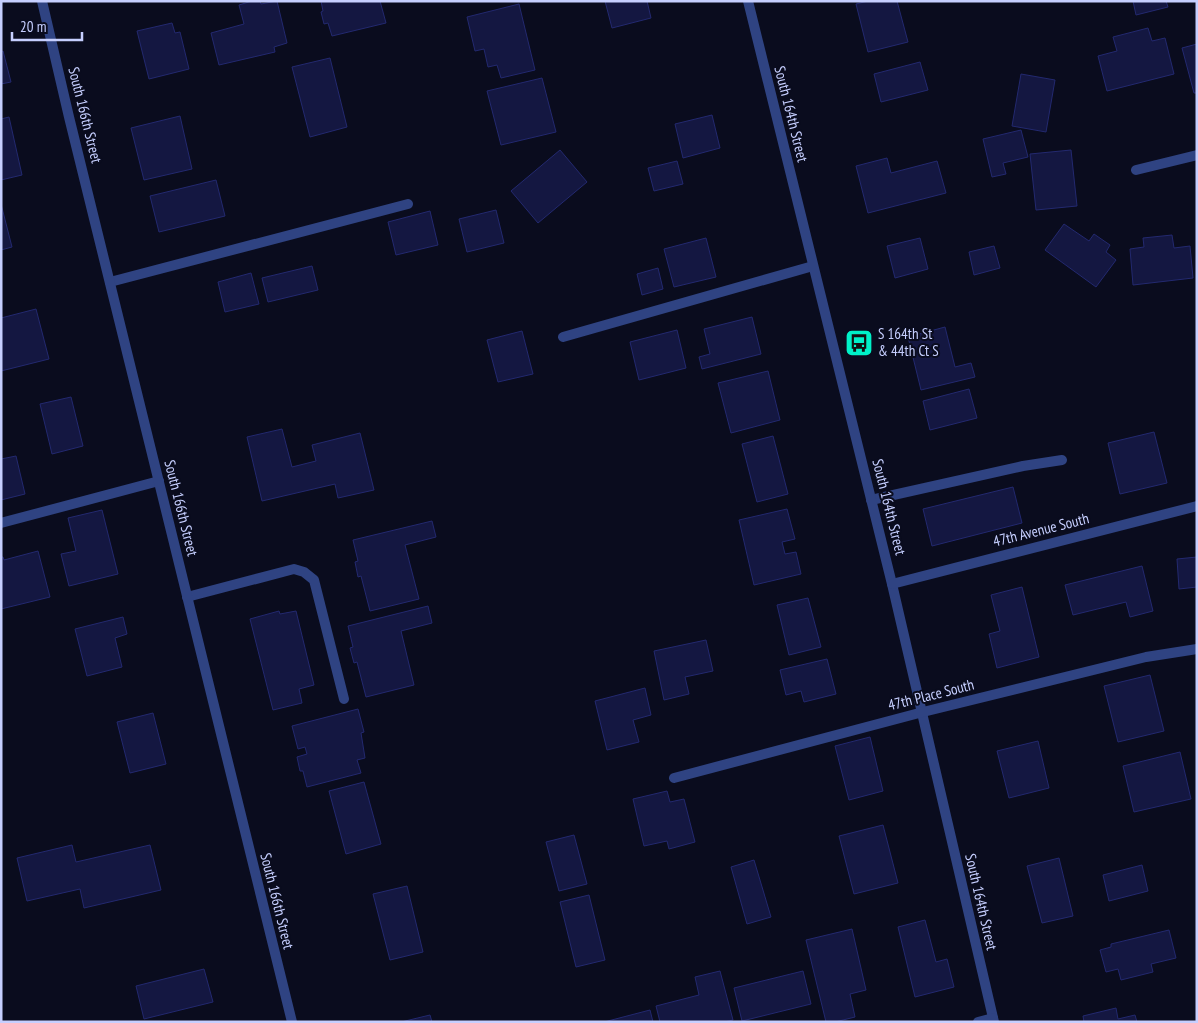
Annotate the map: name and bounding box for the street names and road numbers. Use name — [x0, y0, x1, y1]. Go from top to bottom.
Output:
street label: South 164th Street — [770, 64, 813, 164]
street label: South 166th Street — [64, 65, 107, 165]
street label: South 164th Street — [868, 457, 911, 557]
street label: South 166th Street — [160, 458, 203, 558]
street label: 47th Avenue South — [991, 508, 1091, 551]
street label: 47th Place South — [886, 675, 976, 714]
street label: South 166th Street — [256, 851, 299, 951]
street label: South 164th Street — [961, 852, 1002, 952]

